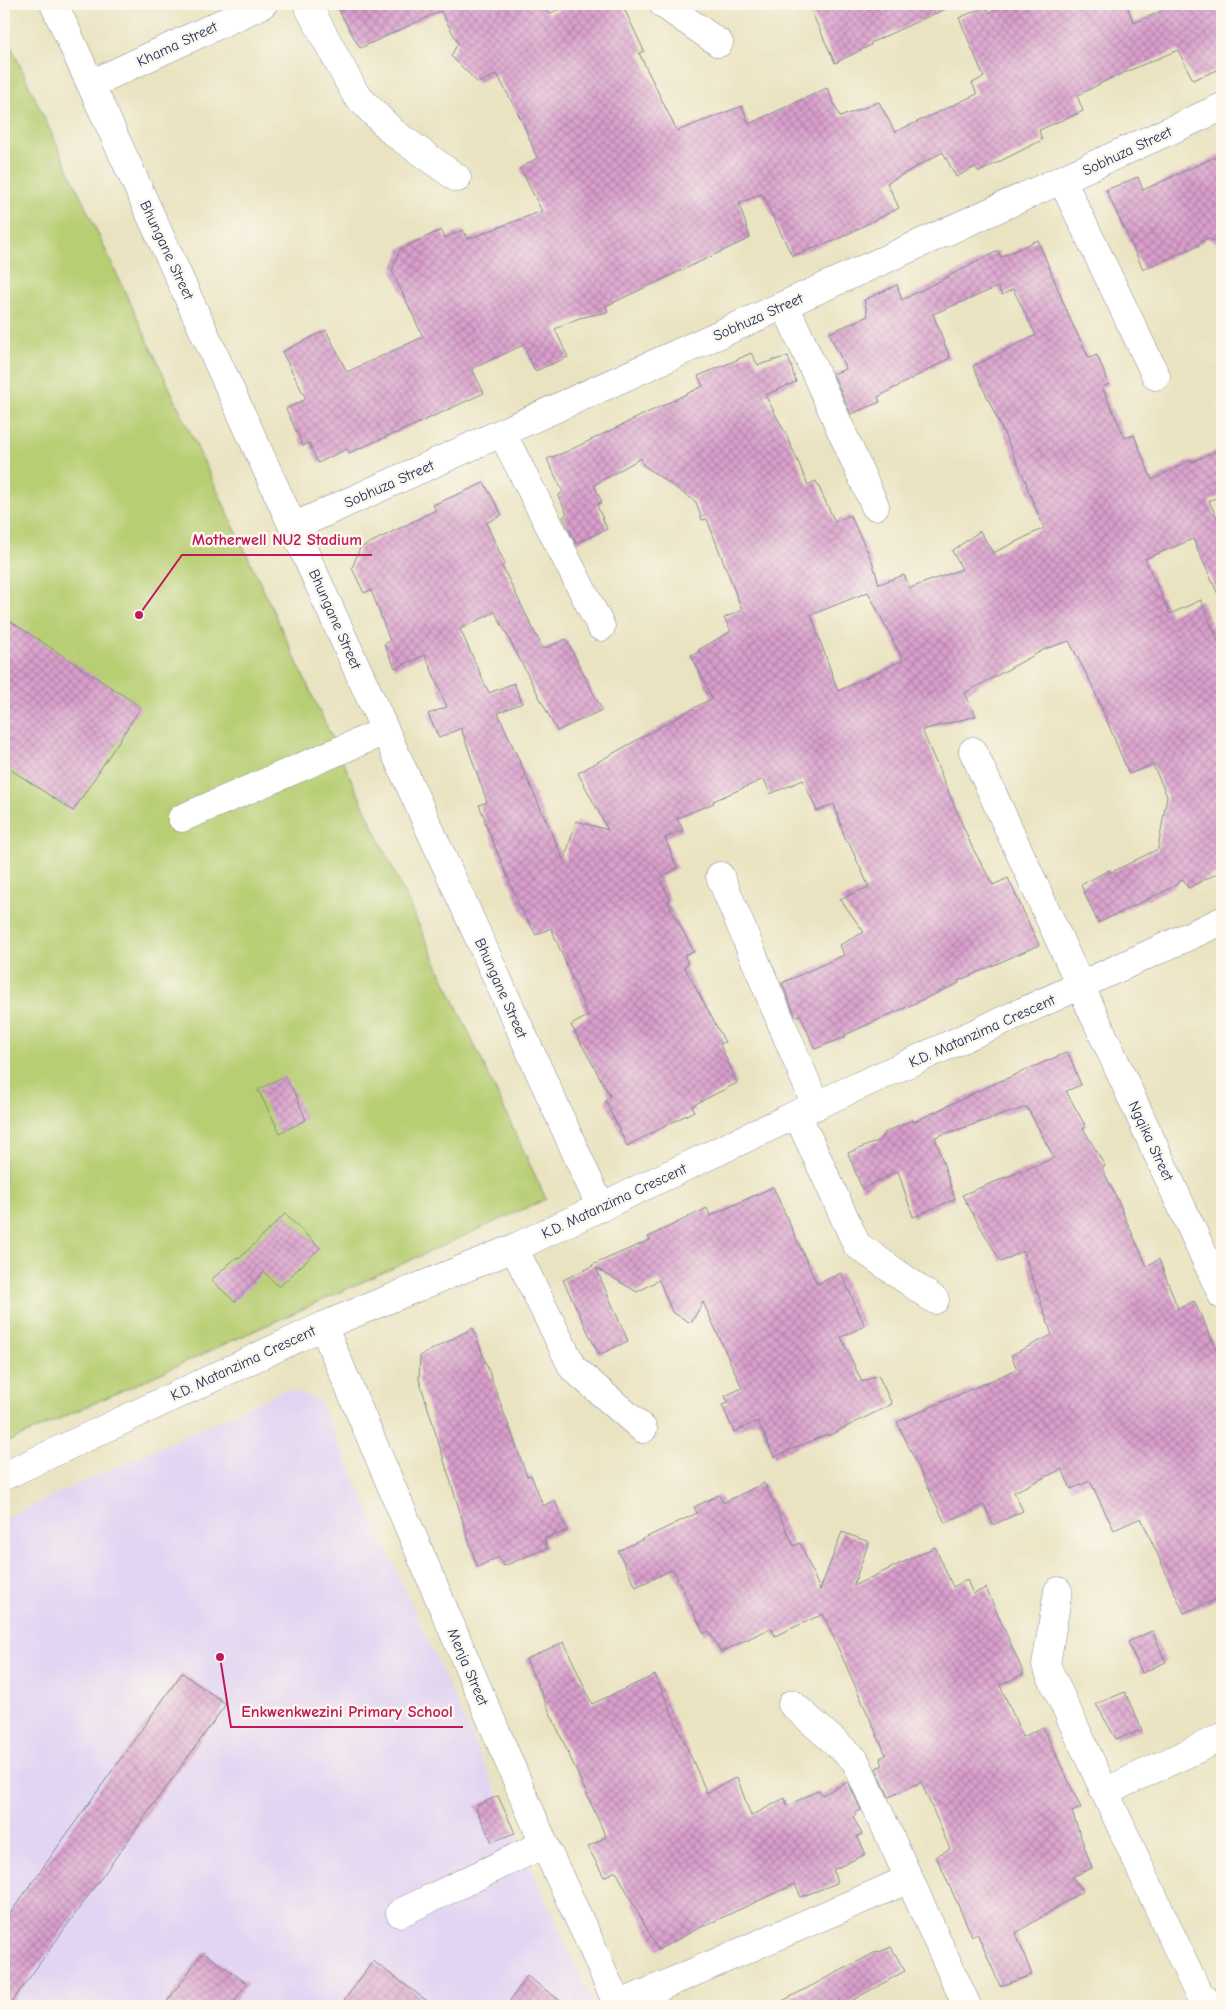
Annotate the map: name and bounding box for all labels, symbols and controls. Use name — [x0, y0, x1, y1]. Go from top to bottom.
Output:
street label: Khama Street — [134, 17, 221, 71]
street label: Sobhuza Street — [1080, 122, 1175, 180]
street label: Bhungane Street — [136, 198, 198, 303]
street label: Sobhuza Street — [710, 289, 806, 345]
street label: Sobhuza Street — [341, 456, 437, 512]
callout: Motherwell NU2 Stadium — [182, 524, 372, 555]
text: Motherwell NU2 Stadium — [192, 531, 362, 549]
street label: Bhungane Street — [305, 566, 365, 672]
street label: Bhungane Street — [471, 935, 531, 1041]
street label: K.D. Matanzima Crescent — [906, 990, 1059, 1071]
street label: Ngqika Street — [1125, 1098, 1178, 1185]
street label: K.D. Matanzima Crescent — [539, 1159, 690, 1243]
street label: K.D. Matanzima Crescent — [168, 1321, 319, 1405]
street label: Menja Street — [444, 1626, 493, 1709]
callout: Enkwenkwezini Primary School — [231, 1696, 463, 1727]
text: Enkwenkwezini Primary School — [241, 1703, 453, 1721]

